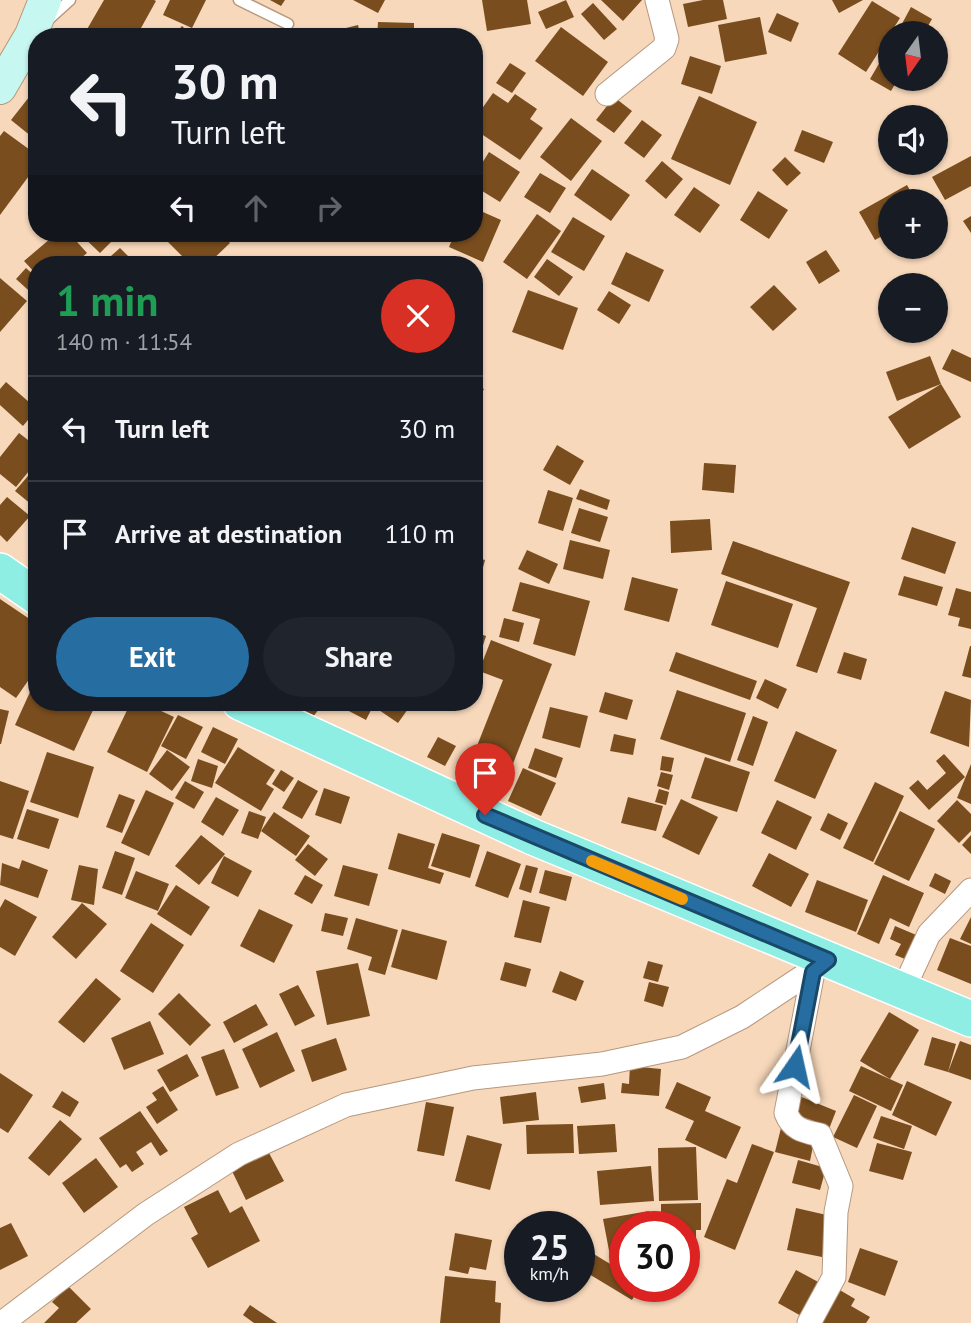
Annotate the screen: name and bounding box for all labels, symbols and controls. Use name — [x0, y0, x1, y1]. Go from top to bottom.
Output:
north arrow — [878, 21, 948, 91]
map controls — [878, 21, 948, 343]
text: 30 m — [171, 49, 278, 113]
icon: left — [56, 56, 147, 147]
button: sound — [878, 105, 948, 175]
text: Turn left — [171, 111, 286, 153]
icon: left — [164, 189, 202, 227]
icon: ahead — [237, 189, 275, 227]
icon: right — [310, 189, 348, 227]
button: + — [878, 189, 948, 259]
text: 1 min — [56, 273, 158, 328]
button: − — [878, 273, 948, 343]
button: close — [381, 279, 455, 353]
text: 140 m · 11:54 — [56, 327, 192, 356]
icon: left — [56, 410, 94, 448]
text: Turn left — [115, 412, 209, 445]
text: 30 m — [399, 412, 455, 445]
icon: arrive — [56, 515, 94, 553]
text: Arrive at destination — [115, 517, 342, 550]
text: 110 m — [384, 517, 455, 550]
button: Exit — [56, 617, 249, 697]
button: Share — [263, 617, 455, 697]
pin — [455, 743, 515, 815]
icon: arrive — [466, 754, 504, 792]
position arrow — [758, 1029, 832, 1103]
speed limit sign: 30 — [609, 1211, 700, 1302]
text: 25 — [530, 1224, 569, 1270]
text: km/h — [530, 1262, 569, 1285]

